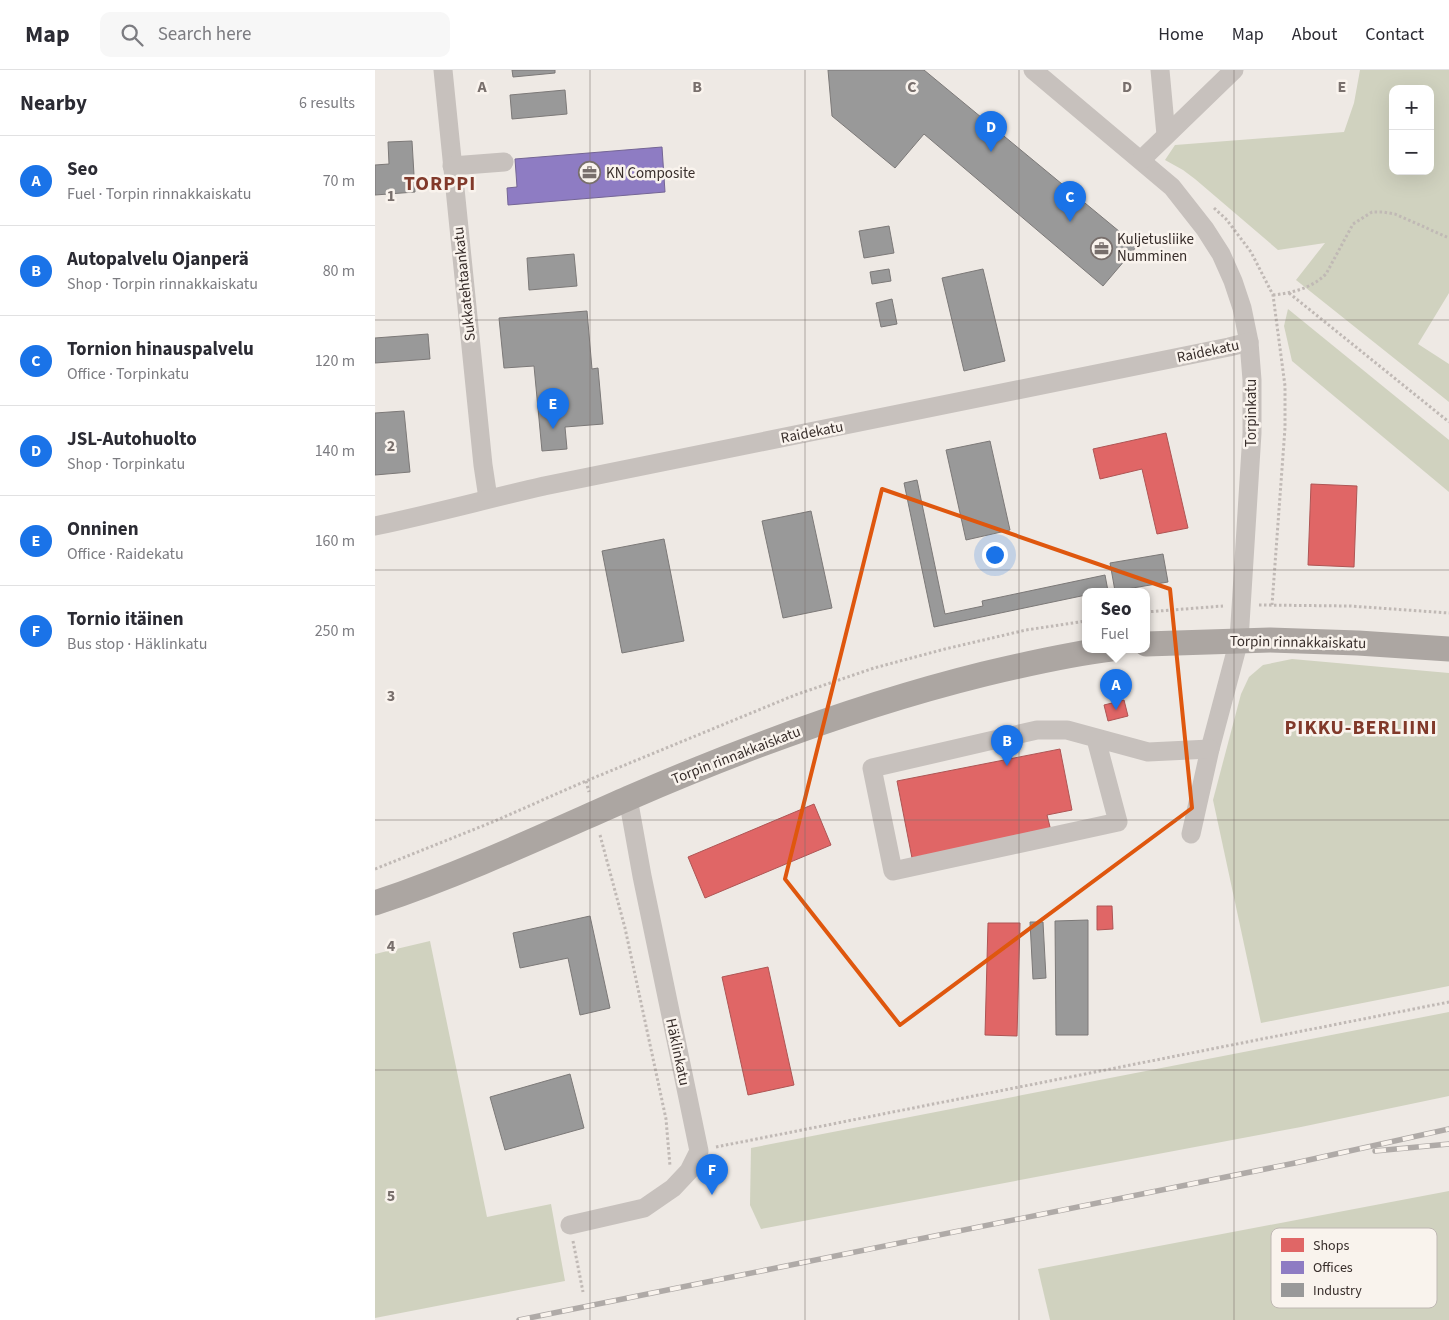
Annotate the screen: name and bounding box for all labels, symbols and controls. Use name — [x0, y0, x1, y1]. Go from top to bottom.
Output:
search box — [100, 12, 450, 57]
text: Map — [25, 17, 70, 52]
icon: search — [118, 21, 146, 49]
text: Search here — [158, 21, 251, 48]
text: Home — [1158, 22, 1204, 47]
text: Map — [1232, 22, 1264, 47]
text: About — [1292, 22, 1337, 47]
text: Contact — [1365, 22, 1424, 47]
text: A — [476, 76, 487, 98]
text: B — [692, 76, 702, 98]
text: C — [907, 76, 917, 98]
text: D — [1122, 76, 1132, 98]
text: E — [1338, 76, 1346, 98]
map controls — [1389, 85, 1434, 175]
button: + — [1389, 85, 1434, 130]
text: Nearby — [20, 88, 87, 118]
text: 6 results — [299, 92, 355, 114]
pin: D — [975, 111, 1007, 152]
button: − — [1389, 130, 1434, 175]
text: Seo — [67, 156, 98, 183]
office icon: KN Composite — [578, 161, 602, 185]
place label: KN Composite — [606, 163, 695, 184]
text: A — [31, 170, 41, 192]
text: 70 m — [323, 170, 355, 192]
district label: TORPPI — [404, 170, 476, 198]
pin: C — [1054, 181, 1086, 222]
text: Fuel · Torpin rinnakkaiskatu — [67, 183, 251, 205]
text: 1 — [387, 185, 395, 207]
street label: Sukkatehtaankatu — [448, 226, 481, 342]
place label: Kuljetusliike Numminen — [1117, 229, 1194, 267]
office icon: Kuljetusliike Numminen — [1089, 236, 1113, 260]
text: Autopalvelu Ojanperä — [67, 246, 249, 273]
text: B — [31, 260, 41, 282]
text: 80 m — [323, 260, 355, 282]
text: Shop · Torpin rinnakkaiskatu — [67, 273, 258, 295]
street label: Raidekatu — [1175, 335, 1241, 368]
text: Tornion hinauspalvelu — [67, 336, 254, 363]
text: C — [31, 350, 41, 372]
text: 120 m — [315, 350, 355, 372]
text: Office · Torpinkatu — [67, 363, 189, 385]
street label: Torpinkatu — [1241, 379, 1262, 447]
pin: E — [537, 388, 569, 429]
street label: Raidekatu — [779, 416, 845, 449]
text: JSL-Autohuolto — [67, 426, 197, 453]
text: 2 — [387, 435, 395, 457]
text: D — [31, 440, 41, 462]
text: 140 m — [315, 440, 355, 462]
text: Shop · Torpinkatu — [67, 453, 185, 475]
text: Onninen — [67, 516, 139, 543]
text: E — [32, 530, 40, 552]
text: 160 m — [315, 530, 355, 552]
your location — [982, 542, 1008, 568]
text: Office · Raidekatu — [67, 543, 184, 565]
popup — [1082, 588, 1150, 653]
text: Seo — [1101, 596, 1131, 623]
text: Tornio itäinen — [67, 606, 184, 633]
text: F — [32, 620, 40, 642]
text: 250 m — [315, 620, 355, 642]
text: Fuel — [1101, 623, 1129, 645]
street label: Torpin rinnakkaiskatu — [1230, 631, 1366, 654]
text: Bus stop · Häklinkatu — [67, 633, 207, 655]
pin: A — [1100, 669, 1132, 710]
text: 3 — [387, 685, 395, 707]
district label: PIKKU-BERLIINI — [1284, 714, 1438, 742]
street label: Torpin rinnakkaiskatu — [669, 721, 804, 790]
pin: B — [991, 725, 1023, 766]
text: 4 — [387, 935, 396, 957]
street label: Häklinkatu — [660, 1016, 695, 1088]
pin: F — [696, 1154, 728, 1195]
text: 5 — [387, 1185, 395, 1207]
legend — [1271, 1228, 1437, 1308]
text: Shops — [1313, 1236, 1349, 1256]
text: Offices — [1313, 1258, 1353, 1278]
text: Industry — [1313, 1281, 1362, 1301]

